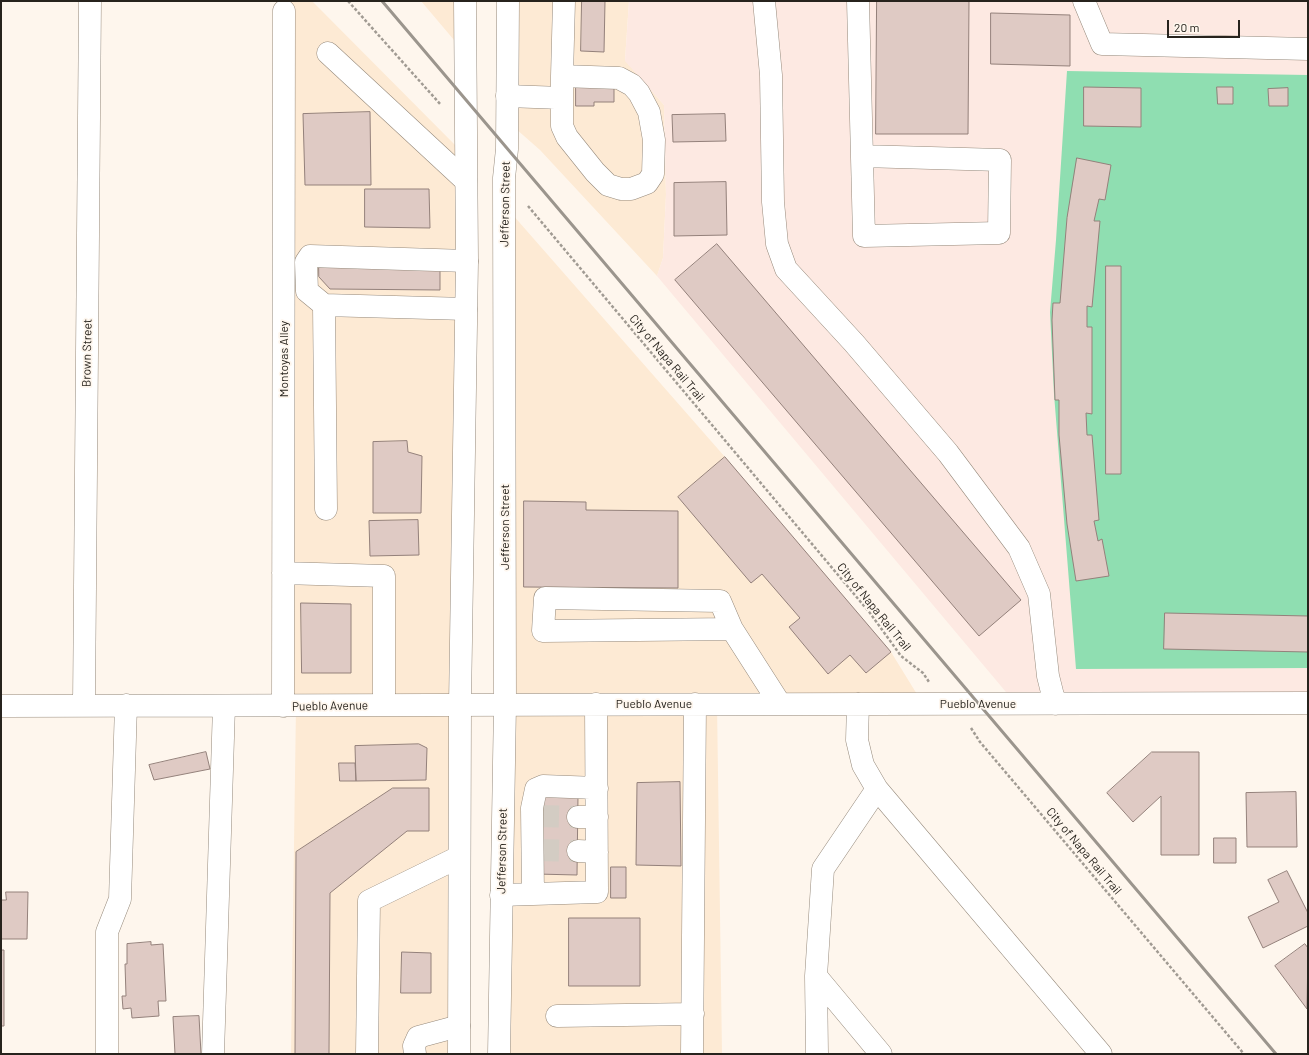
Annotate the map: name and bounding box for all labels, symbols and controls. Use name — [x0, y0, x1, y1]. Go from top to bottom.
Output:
scale bar — [1169, 12, 1242, 38]
text: 20 m — [1174, 20, 1200, 34]
street label: Jefferson Street — [497, 161, 513, 247]
street label: City of Napa Rail Trail — [626, 311, 708, 405]
street label: Brown Street — [79, 319, 95, 387]
street label: Montoyas Alley — [277, 321, 291, 397]
street label: Jefferson Street — [498, 484, 512, 570]
street label: City of Napa Rail Trail — [834, 560, 914, 654]
street label: Pueblo Avenue — [616, 697, 692, 711]
street label: Pueblo Avenue — [940, 697, 1016, 711]
street label: Pueblo Avenue — [292, 698, 368, 714]
street label: City of Napa Rail Trail — [1043, 804, 1125, 898]
street label: Jefferson Street — [494, 808, 510, 894]

